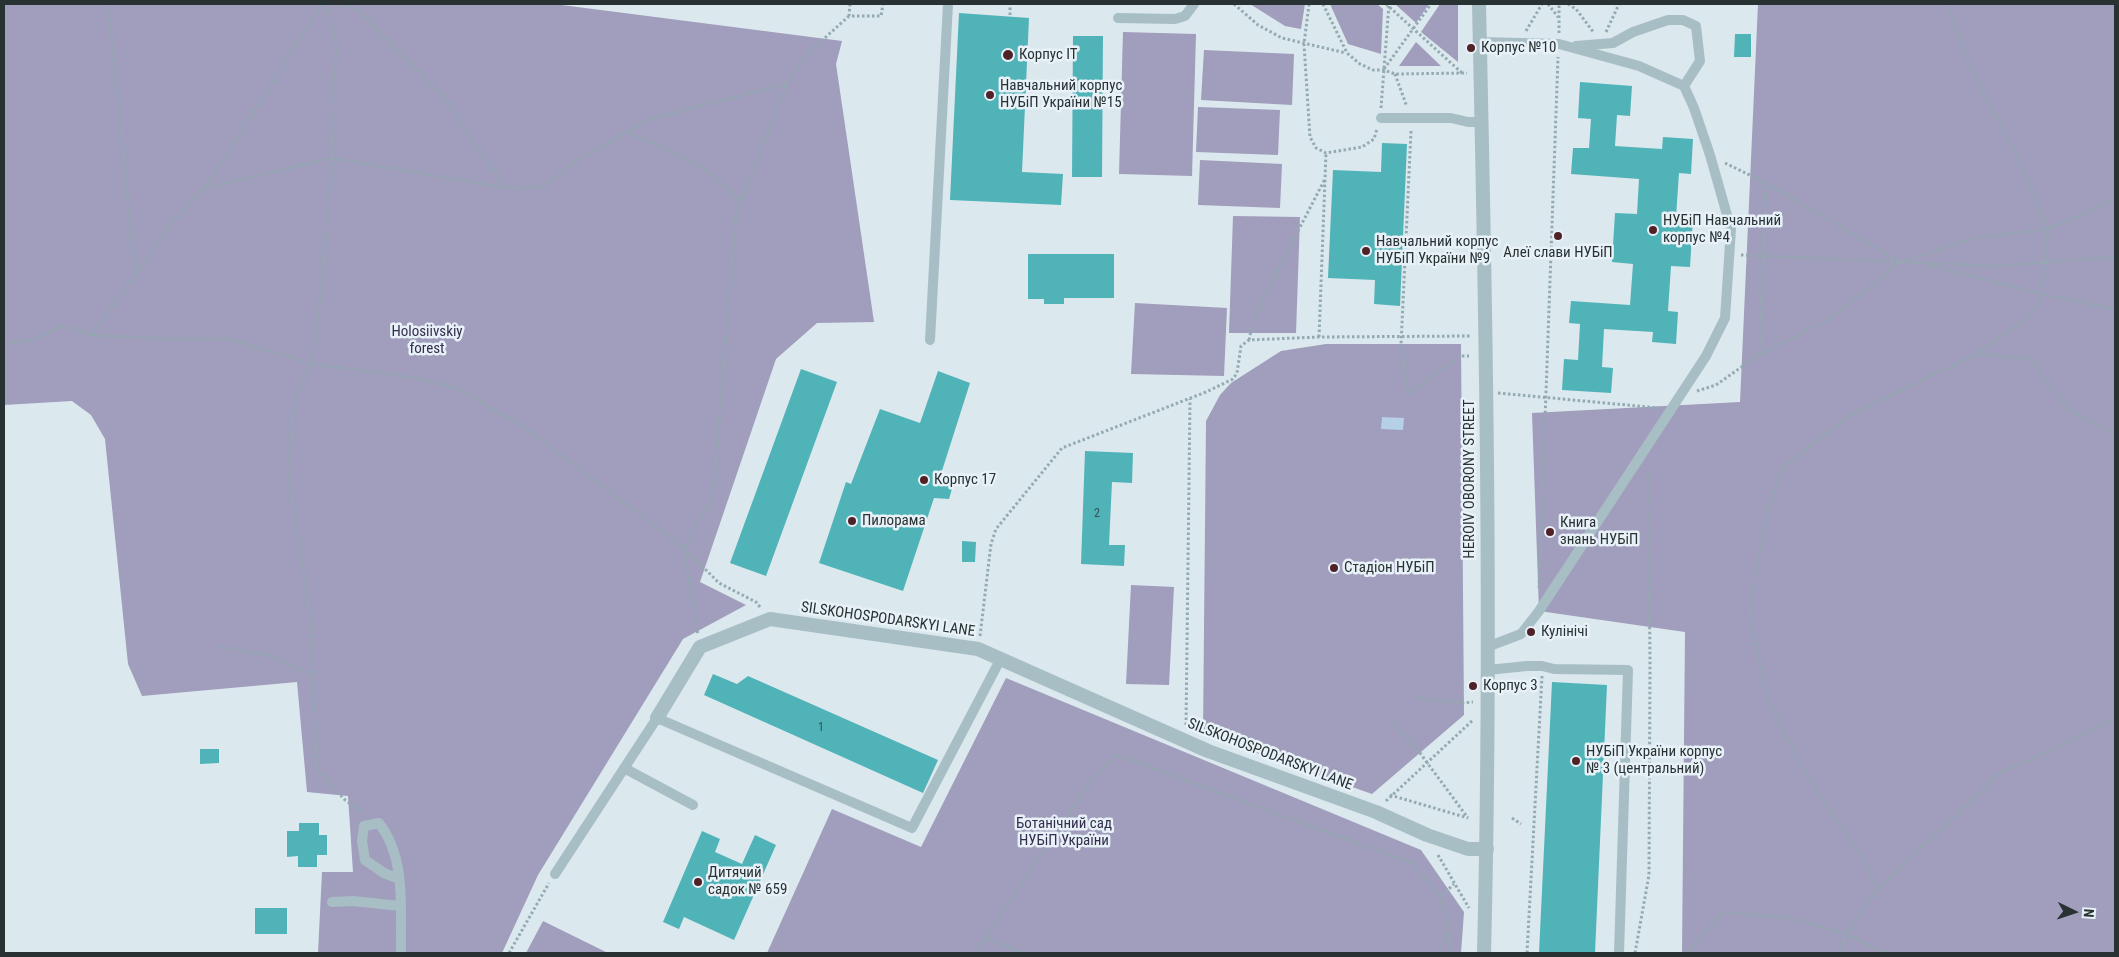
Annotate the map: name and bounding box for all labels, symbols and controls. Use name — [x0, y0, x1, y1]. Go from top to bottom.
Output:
place label: Корпус №10 — [1481, 39, 1556, 57]
marker: Корпус №10 — [1465, 42, 1477, 54]
place label: Корпус ІТ — [1019, 46, 1078, 64]
marker: Корпус ІТ — [1001, 48, 1015, 62]
place label: Навчальний корпус НУБіП України №15 — [1000, 77, 1122, 112]
marker: Навчальний корпус НУБіП України №15 — [984, 89, 996, 101]
place label: НУБіП Навчальний корпус №4 — [1663, 212, 1781, 247]
marker: НУБіП Навчальний корпус №4 — [1647, 224, 1659, 236]
marker: Алеї слави НУБіП — [1552, 230, 1564, 242]
place label: Навчальний корпус НУБіП України №9 — [1376, 233, 1498, 268]
place label: Алеї слави НУБіП — [1503, 244, 1613, 262]
marker: Навчальний корпус НУБіП України №9 — [1360, 245, 1372, 257]
park label: Holosiivskiy forest — [391, 323, 463, 358]
street label: HEROIV OBORONY STREET — [1461, 399, 1479, 559]
place label: Корпус 17 — [934, 471, 996, 489]
marker: Корпус 17 — [918, 474, 930, 486]
house number: 2 — [1094, 507, 1100, 521]
place label: Пилорама — [862, 512, 926, 530]
place label: Книга знань НУБіП — [1560, 514, 1638, 549]
marker: Пилорама — [846, 515, 858, 527]
marker: Книга знань НУБіП — [1544, 526, 1556, 538]
place label: Стадіон НУБіП — [1344, 559, 1435, 577]
marker: Стадіон НУБіП — [1328, 562, 1340, 574]
street label: SILSKOHOSPODARSKYI LANE — [800, 599, 976, 641]
place label: Кулінічі — [1541, 623, 1588, 641]
marker: Кулінічі — [1525, 626, 1537, 638]
place label: Корпус 3 — [1483, 677, 1538, 695]
marker: Корпус 3 — [1467, 680, 1479, 692]
street label: SILSKOHOSPODARSKYI LANE — [1185, 715, 1355, 795]
house number: 1 — [818, 721, 824, 735]
place label: НУБіП України корпус № 3 (центральний) — [1586, 743, 1722, 778]
marker: НУБіП України корпус № 3 (центральний) — [1570, 755, 1582, 767]
park label: Ботанічний сад НУБіП України — [1016, 815, 1112, 850]
place label: Дитячий садок № 659 — [708, 864, 787, 899]
marker: Дитячий садок № 659 — [692, 876, 704, 888]
north arrow — [2049, 887, 2099, 937]
text: N — [2081, 908, 2097, 918]

